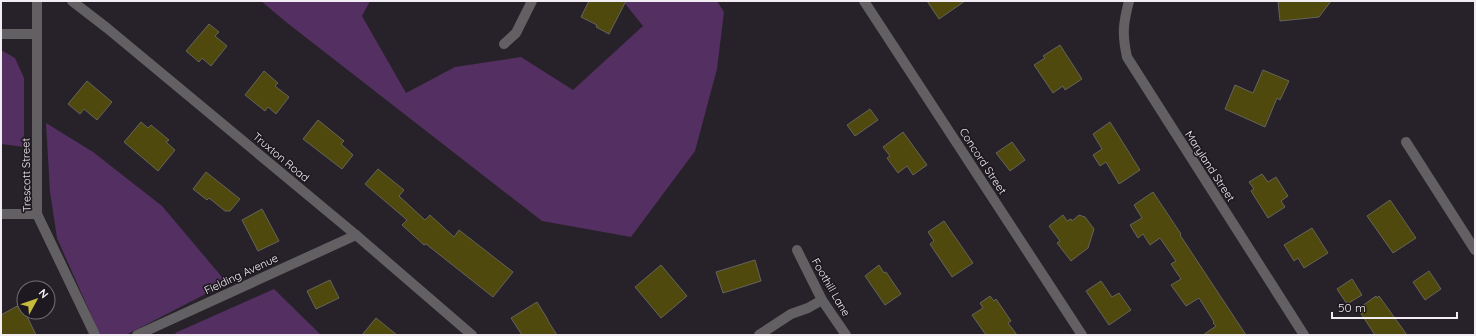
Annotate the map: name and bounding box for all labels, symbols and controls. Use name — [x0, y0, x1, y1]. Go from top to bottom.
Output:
street label: Concord Street — [956, 125, 1010, 197]
street label: Maryland Street — [1182, 128, 1238, 204]
street label: Truxton Road — [250, 129, 312, 185]
street label: Trescott Street — [18, 138, 34, 212]
street label: Fielding Avenue — [202, 251, 280, 297]
street label: Foothill Lane — [809, 255, 853, 319]
north arrow — [16, 280, 56, 320]
text: N — [36, 286, 52, 301]
scale bar — [1332, 294, 1457, 320]
text: 50 m — [1338, 300, 1366, 315]

